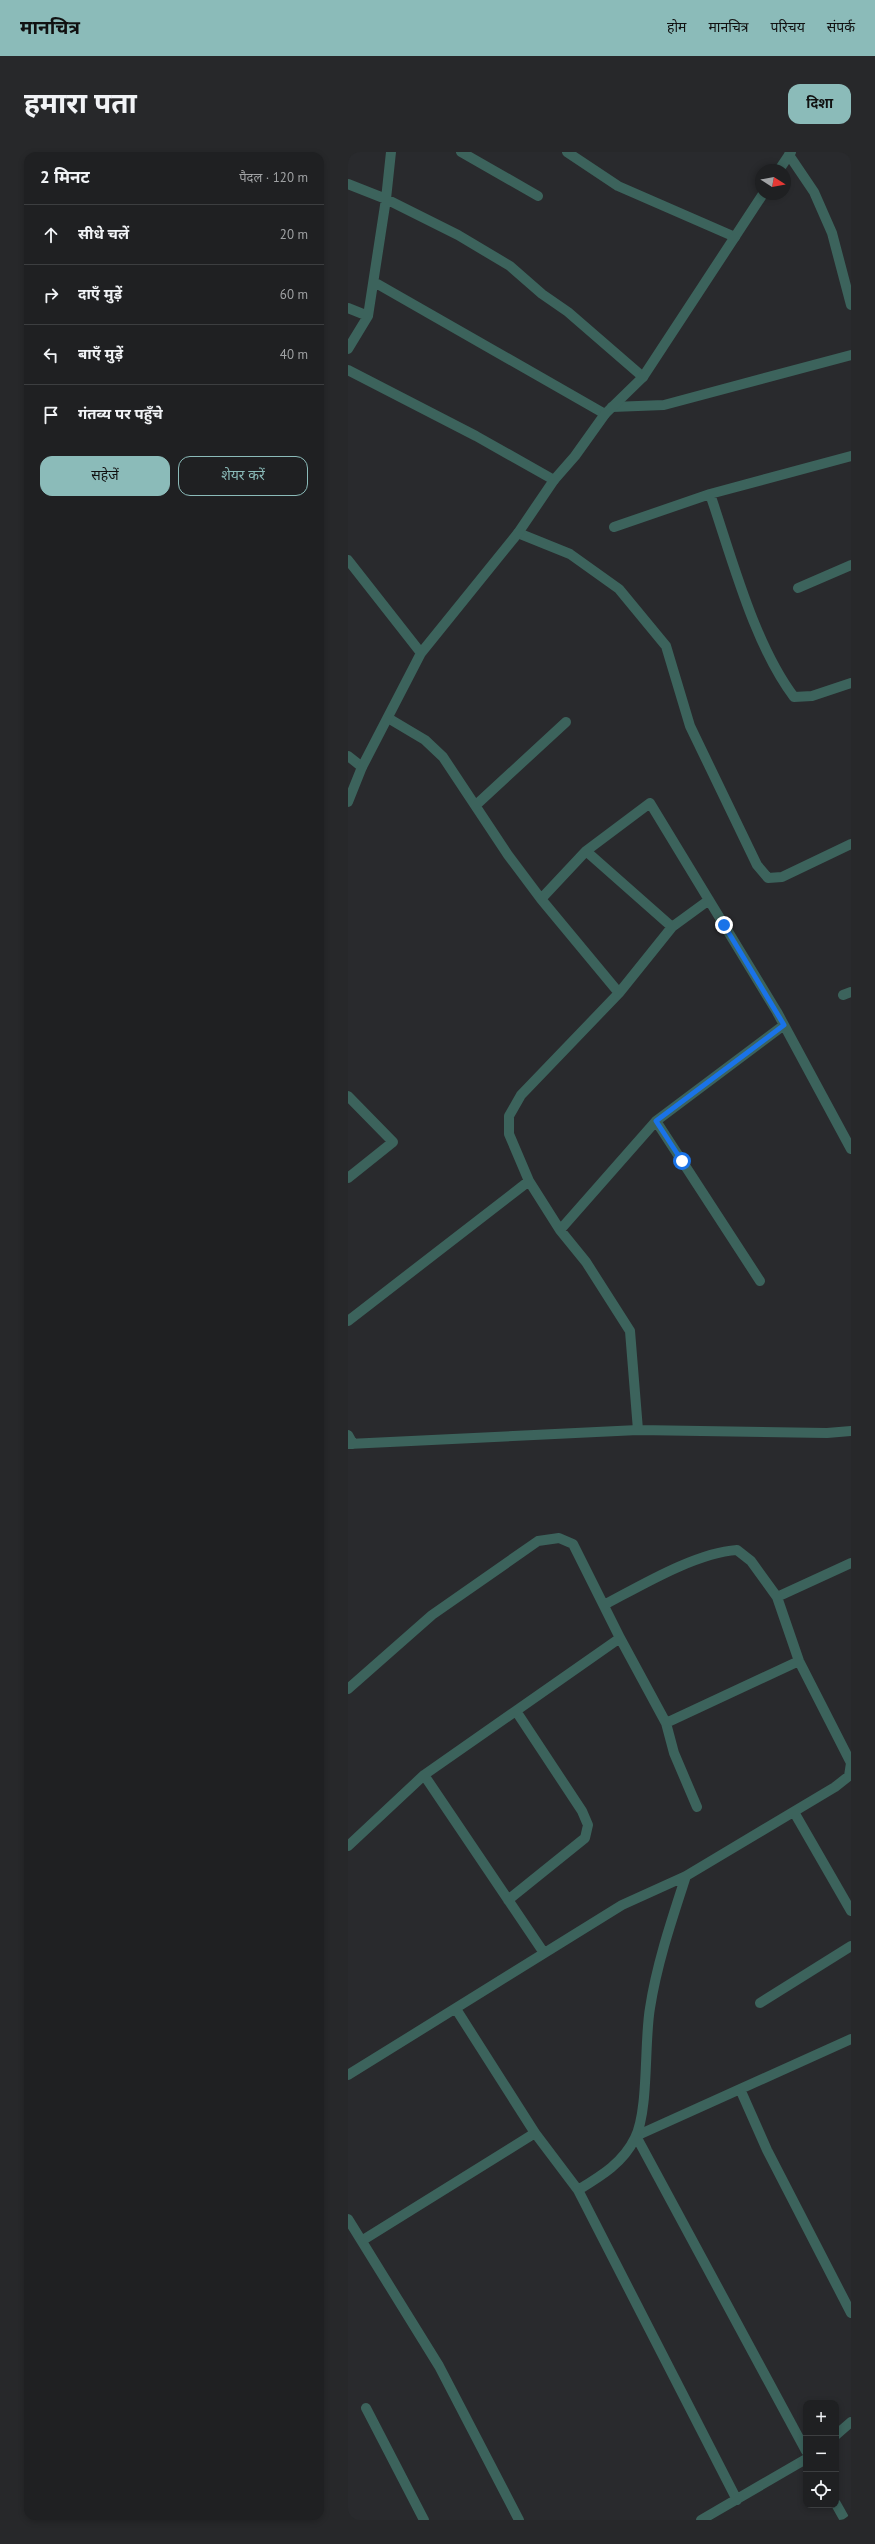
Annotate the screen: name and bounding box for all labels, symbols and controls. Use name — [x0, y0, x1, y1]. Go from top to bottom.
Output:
text: मानचित्र — [20, 15, 80, 39]
text: होम — [667, 18, 686, 36]
text: मानचित्र — [708, 18, 749, 36]
text: परिचय — [771, 18, 805, 36]
text: संपर्क — [827, 18, 855, 36]
text: हमारा पता — [24, 84, 137, 121]
button: दिशा — [788, 84, 851, 124]
north arrow — [755, 164, 791, 200]
text: 2 मिनट — [40, 166, 90, 188]
text: पैदल · 120 m — [239, 169, 308, 186]
icon: ahead — [40, 224, 62, 246]
text: सीधे चलें — [78, 224, 129, 243]
text: 20 m — [280, 226, 308, 243]
icon: right — [40, 284, 62, 306]
text: दाएँ मुड़ें — [78, 284, 122, 303]
text: 60 m — [280, 286, 308, 303]
icon: left — [40, 344, 62, 366]
text: बाएँ मुड़ें — [78, 344, 123, 363]
text: 40 m — [280, 346, 308, 363]
icon: arrive — [40, 404, 62, 426]
text: गंतव्य पर पहुँचे — [78, 404, 163, 423]
button: सहेजें — [40, 456, 170, 496]
button: शेयर करें — [178, 456, 308, 496]
route end — [715, 916, 733, 934]
route start — [673, 1152, 691, 1170]
map controls — [803, 2400, 839, 2508]
button: + — [803, 2400, 839, 2436]
button: − — [803, 2436, 839, 2472]
button: locate — [803, 2472, 839, 2508]

